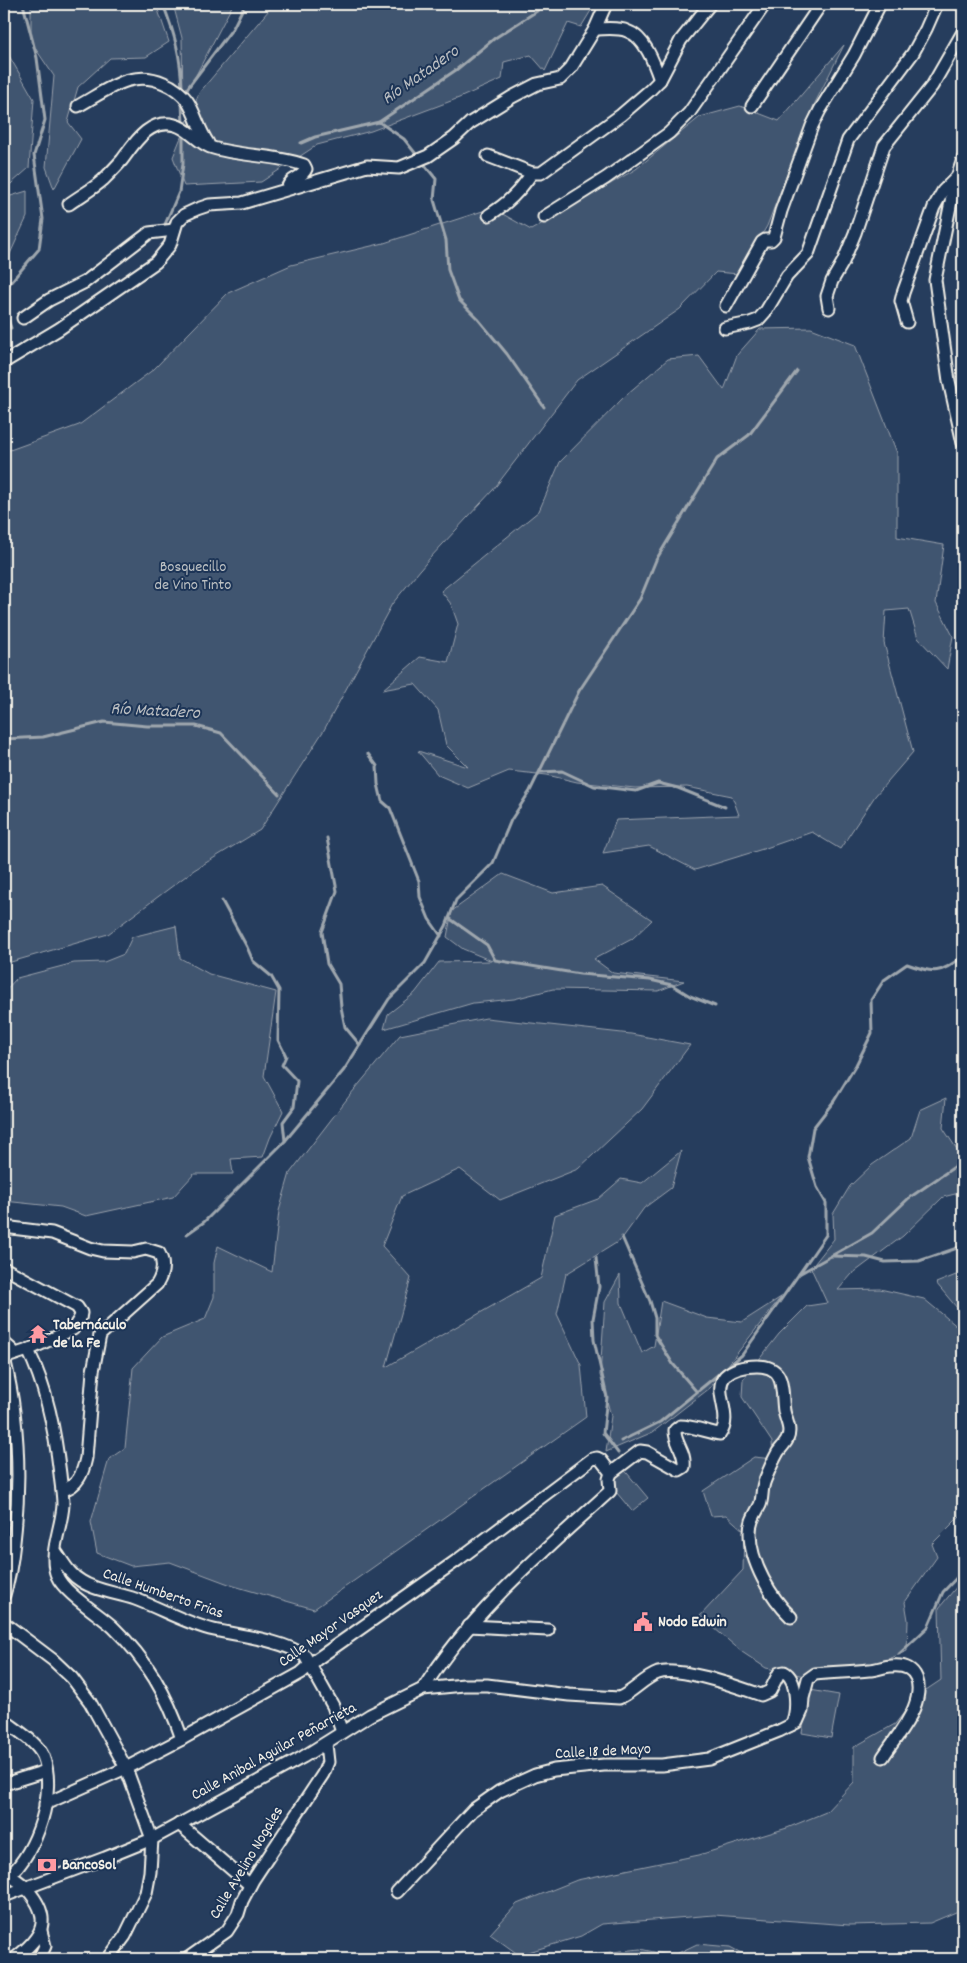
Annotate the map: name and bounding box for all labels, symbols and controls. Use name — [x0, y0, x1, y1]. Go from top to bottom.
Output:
water label: Río Matadero — [377, 40, 466, 112]
park label: Bosquecillo de Vino Tinto — [155, 556, 231, 597]
water label: Río Matadero — [110, 697, 201, 727]
place label: Tabernáculo de la Fe — [53, 1314, 126, 1355]
temple icon: Tabernáculo de la Fe — [27, 1323, 49, 1345]
street label: Calle Humberto Frias — [99, 1563, 227, 1626]
street label: Calle Mayor Vasquez — [274, 1584, 388, 1674]
public building icon: Nodo Edwin — [632, 1611, 654, 1633]
place label: Nodo Edwin — [658, 1611, 727, 1634]
street label: Calle Anibal Aguilar Peñarrieta — [187, 1697, 361, 1807]
street label: Calle 18 de Mayo — [554, 1738, 652, 1766]
street label: Calle Avelino Nogales — [204, 1802, 290, 1924]
bank icon: BancoSol — [36, 1854, 58, 1876]
place label: BancoSol — [62, 1854, 116, 1877]

